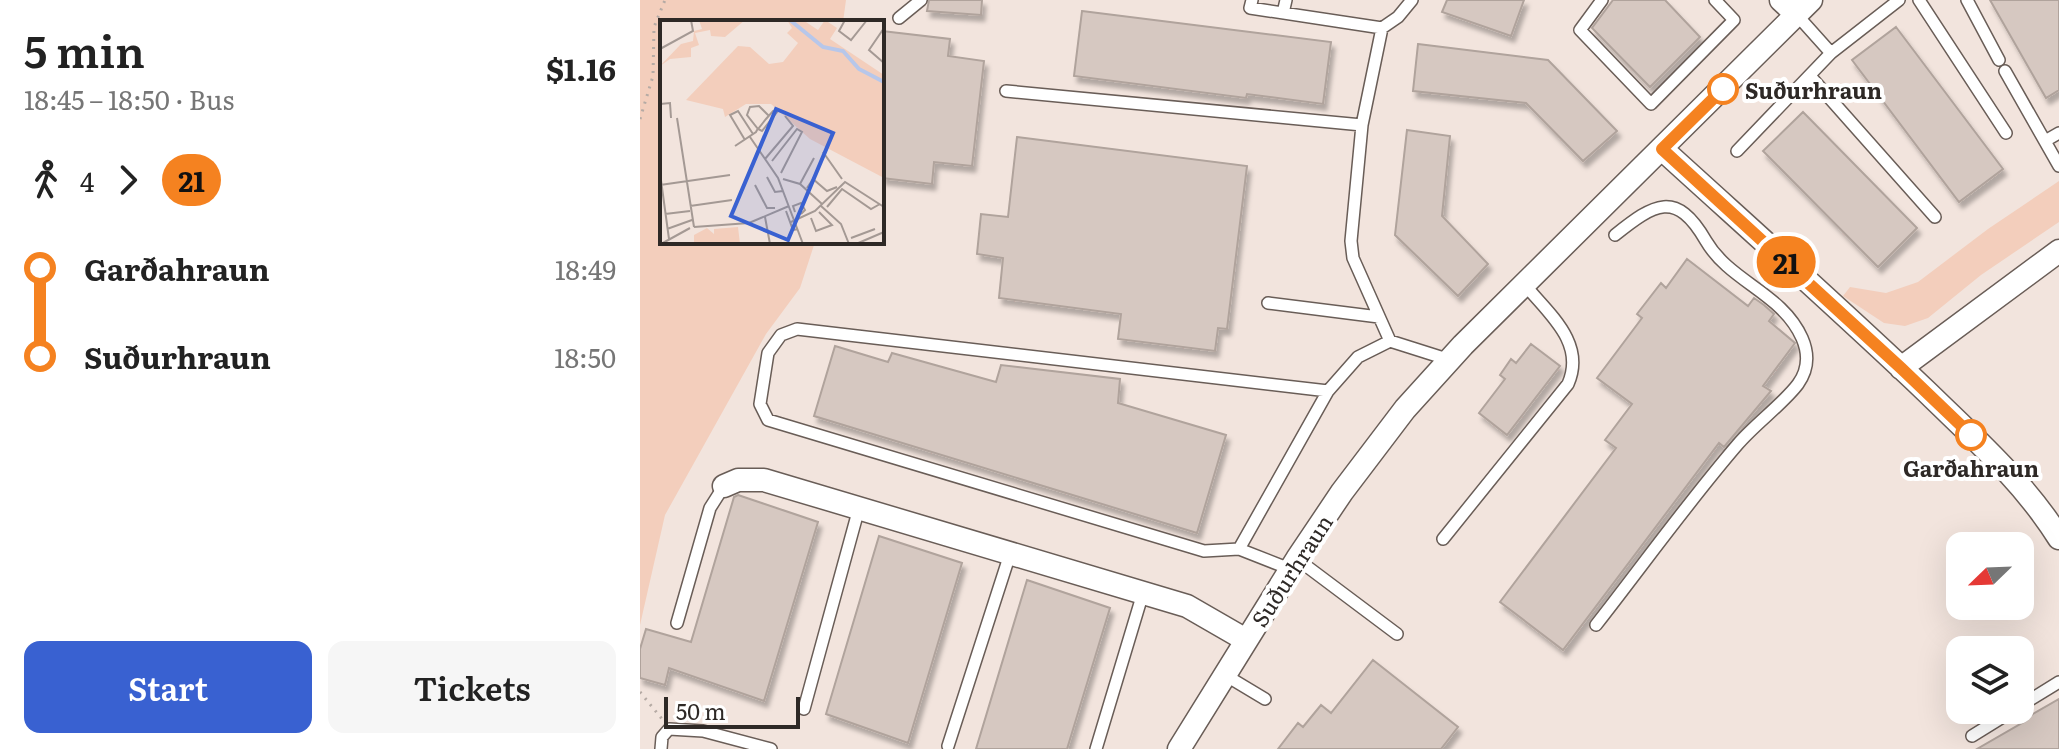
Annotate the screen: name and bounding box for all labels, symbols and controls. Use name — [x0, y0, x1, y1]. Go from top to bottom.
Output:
text: 5 min — [24, 16, 145, 82]
inset map — [660, 20, 884, 244]
text: $1.16 — [546, 46, 616, 90]
place label: Suðurhraun — [1745, 73, 1882, 106]
marker: Suðurhraun — [1708, 74, 1738, 104]
text: 18:45 – 18:50 · Bus — [24, 79, 234, 118]
icon: walk — [24, 158, 68, 202]
icon: forward — [106, 158, 150, 202]
text: 21 — [178, 159, 205, 201]
text: 4 — [80, 161, 94, 200]
line badge: 21 — [1750, 236, 1822, 288]
text: 21 — [1773, 241, 1799, 283]
text: Garðahraun — [84, 246, 270, 290]
text: 18:49 — [555, 249, 616, 288]
text: Suðurhraun — [84, 334, 271, 378]
text: 18:50 — [554, 337, 616, 376]
marker: Garðahraun — [1956, 420, 1986, 450]
place label: Garðahraun — [1903, 451, 2039, 484]
street label: Suðurhraun — [1242, 507, 1340, 633]
north arrow — [1946, 532, 2034, 620]
map controls — [1946, 532, 2034, 724]
button: layers — [1946, 636, 2034, 724]
button: Start — [24, 641, 312, 733]
button: Tickets — [328, 641, 616, 733]
scale bar — [664, 693, 800, 729]
text: 50 m — [676, 694, 726, 727]

